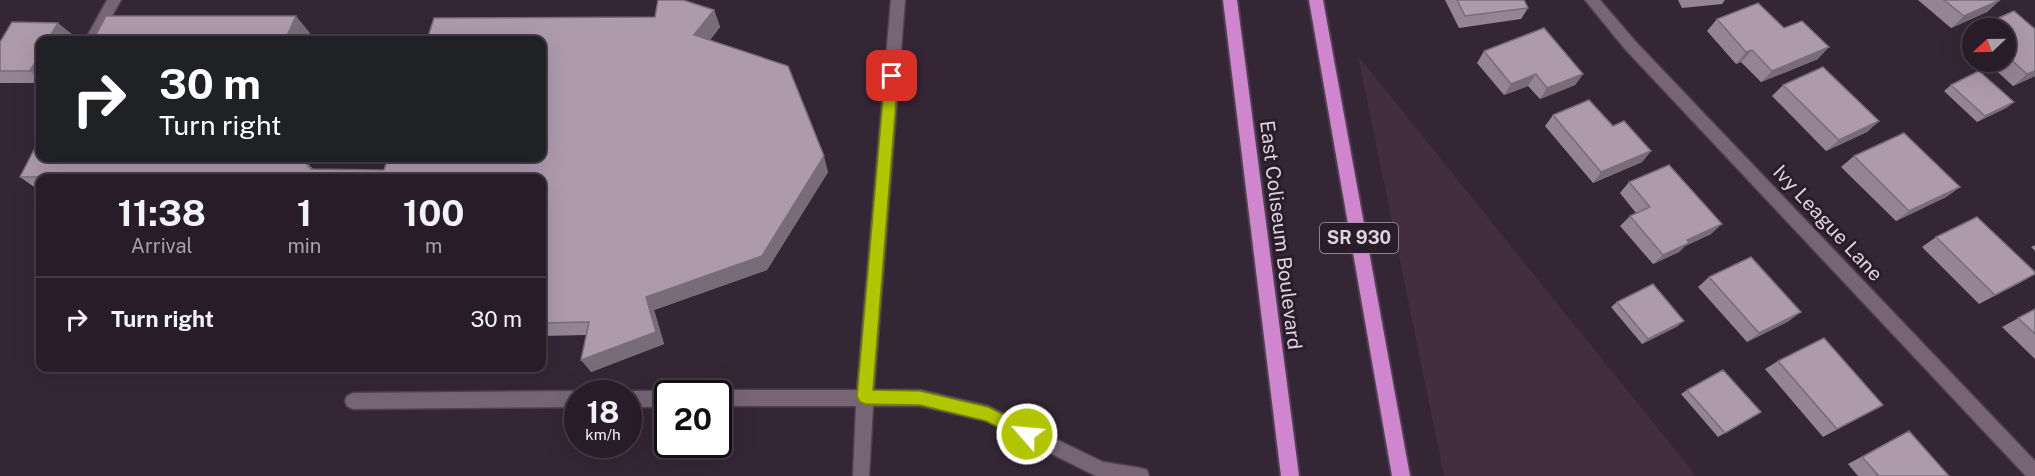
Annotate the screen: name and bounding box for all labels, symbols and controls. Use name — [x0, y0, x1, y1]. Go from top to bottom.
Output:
north arrow — [1962, 18, 2016, 72]
map controls — [1962, 18, 2016, 72]
pin — [866, 50, 917, 101]
text: 30 m — [159, 59, 261, 108]
icon: arrive — [875, 59, 908, 92]
icon: right — [60, 60, 138, 138]
text: Turn right — [159, 109, 282, 141]
street label: East Coliseum Boulevard — [1255, 119, 1307, 351]
street label: Ivy League Lane — [1768, 160, 1888, 286]
text: 11:38 — [117, 192, 206, 234]
text: 1 — [297, 192, 312, 234]
text: 100 — [403, 192, 465, 234]
road number: SR 930 — [1320, 223, 1398, 253]
text: Arrival — [131, 234, 193, 258]
text: min — [287, 234, 321, 258]
text: m — [425, 234, 442, 258]
icon: right — [60, 303, 93, 336]
text: Turn right — [111, 306, 214, 332]
text: 30 m — [470, 306, 522, 332]
speed limit sign: 20 — [654, 380, 732, 458]
text: 18 — [587, 394, 619, 430]
position arrow — [995, 402, 1059, 466]
text: km/h — [585, 426, 621, 443]

